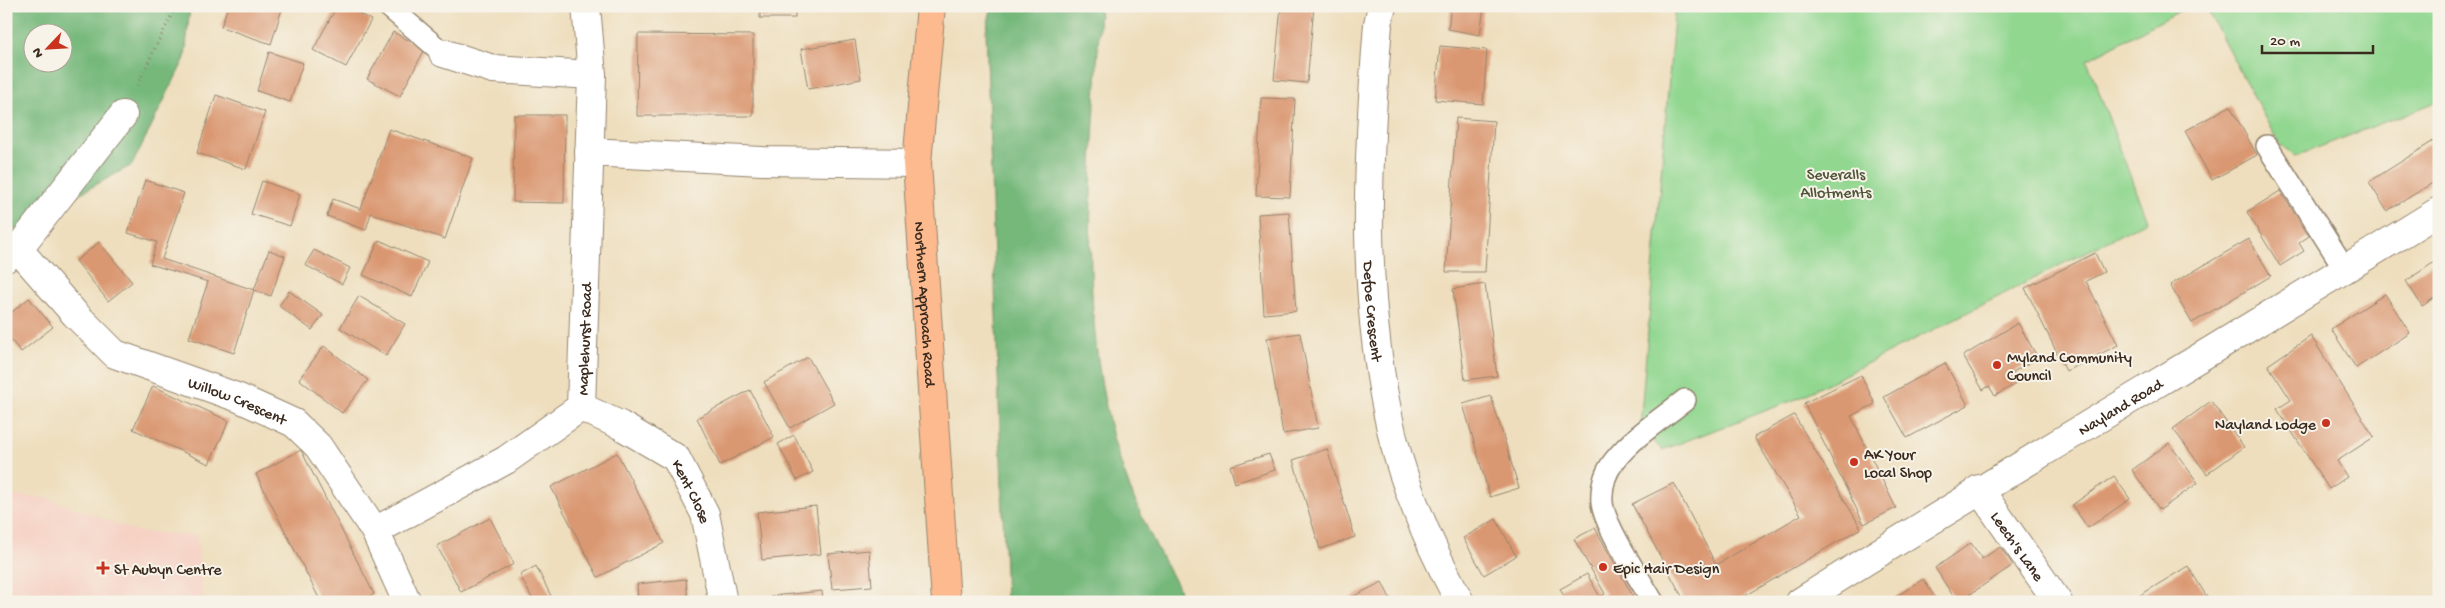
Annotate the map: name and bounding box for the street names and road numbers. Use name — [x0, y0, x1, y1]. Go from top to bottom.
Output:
street label: Northern Approach Road — [908, 221, 938, 389]
street label: Defoe Crescent — [1357, 260, 1385, 364]
street label: Maplehurst Road — [575, 281, 598, 396]
street label: Willow Crescent — [185, 375, 290, 432]
street label: Nayland Road — [2076, 375, 2169, 442]
street label: Kent Close — [665, 457, 713, 526]
street label: Leech's Lane — [1985, 509, 2047, 587]

